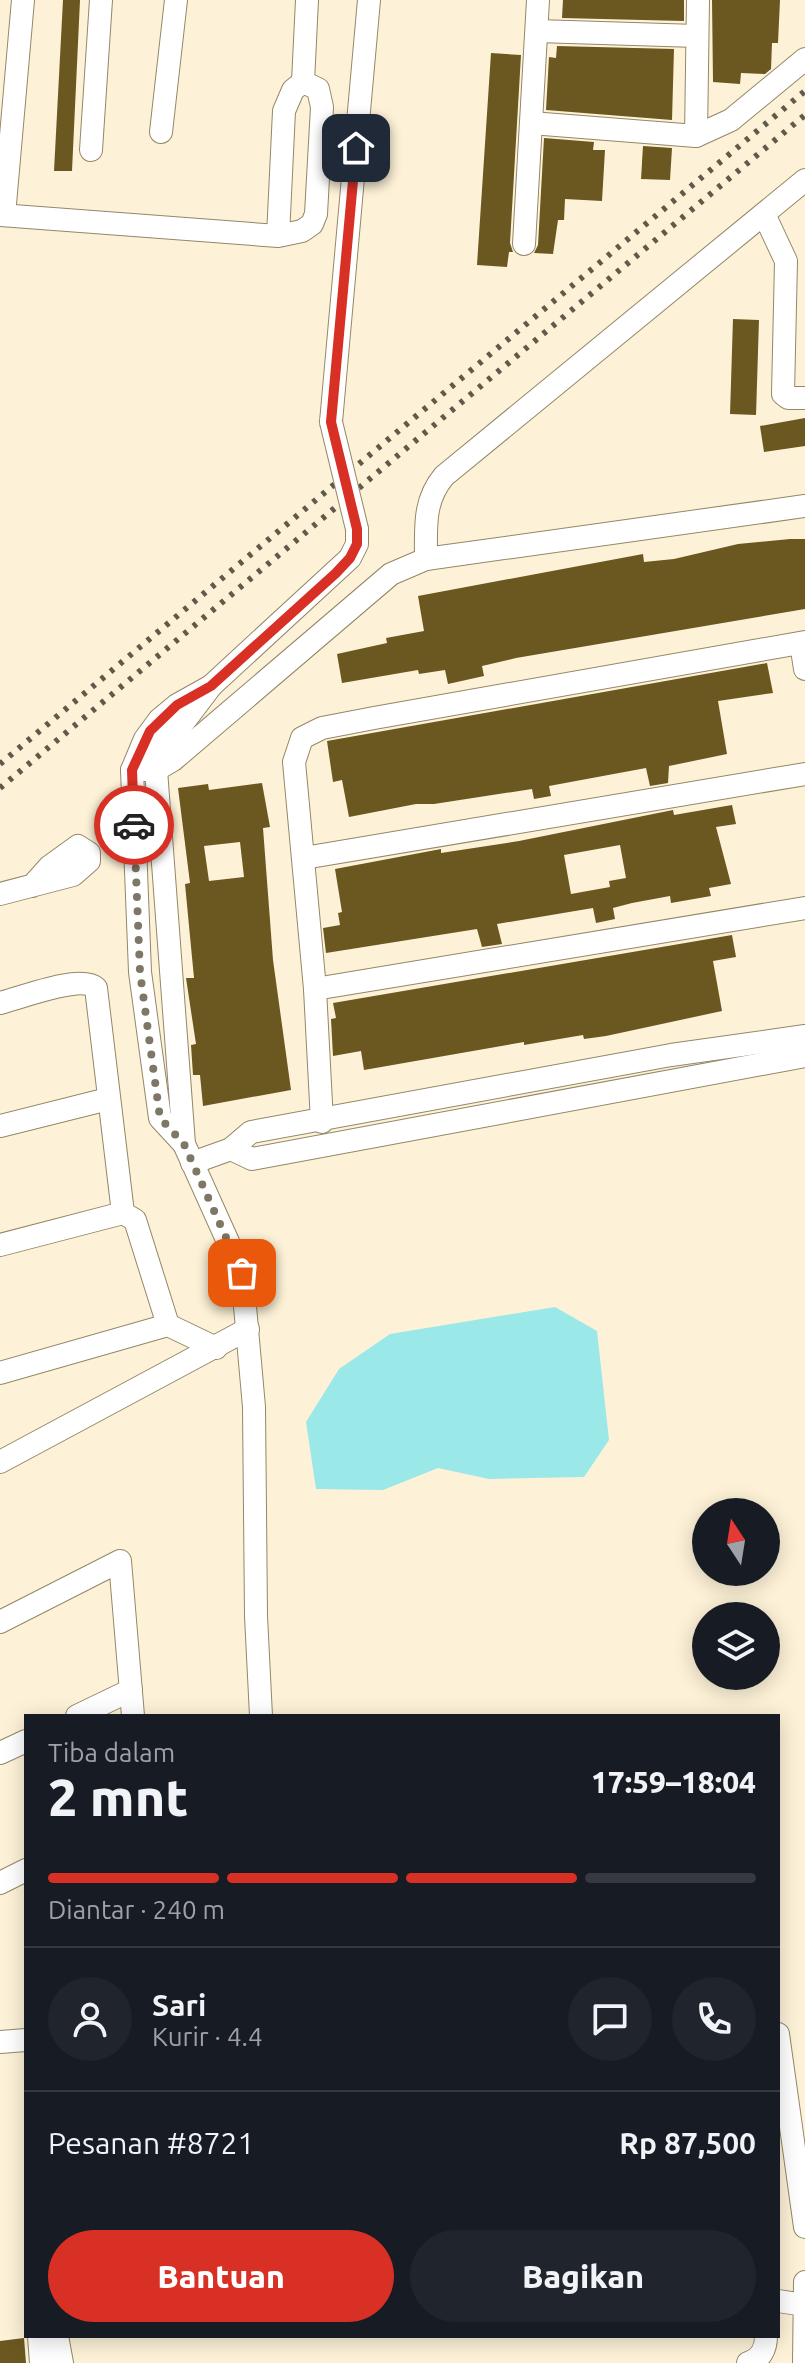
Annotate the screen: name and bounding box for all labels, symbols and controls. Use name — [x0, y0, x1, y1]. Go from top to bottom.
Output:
pin — [322, 114, 390, 182]
icon: home — [334, 126, 378, 170]
courier — [94, 785, 174, 865]
icon: car — [112, 803, 156, 847]
pin — [208, 1239, 276, 1307]
icon: bag — [220, 1251, 264, 1295]
north arrow — [692, 1498, 780, 1586]
map controls — [692, 1498, 780, 1690]
button: layers — [692, 1602, 780, 1690]
text: Tiba dalam — [48, 1738, 175, 1767]
text: 17:59–18:04 — [591, 1765, 756, 1799]
text: 2 mnt — [48, 1768, 188, 1826]
text: Diantar · 240 m — [48, 1895, 225, 1924]
button: person — [48, 1977, 132, 2061]
button: chat — [568, 1977, 652, 2061]
button: phone — [672, 1977, 756, 2061]
text: Sari — [152, 1988, 206, 2022]
text: Kurir · 4.4 — [152, 2022, 263, 2051]
text: Pesanan #8721 — [48, 2126, 254, 2160]
text: Rp 87,500 — [619, 2126, 756, 2160]
button: Bantuan — [48, 2230, 394, 2322]
button: Bagikan — [410, 2230, 756, 2322]

